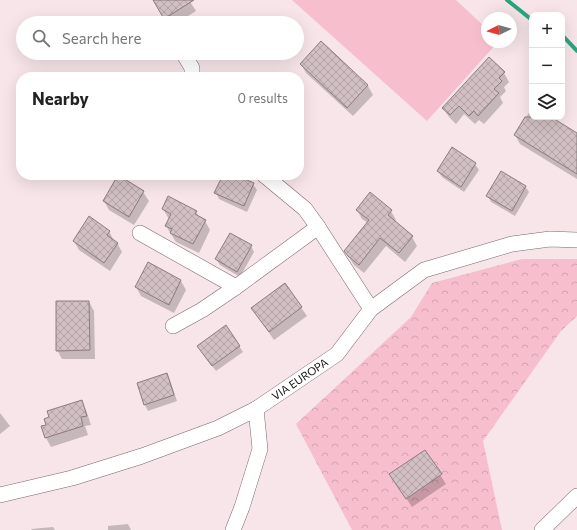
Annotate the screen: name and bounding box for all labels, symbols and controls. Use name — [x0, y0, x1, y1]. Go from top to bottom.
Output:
north arrow — [481, 12, 517, 48]
map controls — [529, 12, 565, 120]
button: + — [529, 12, 565, 48]
search box — [16, 16, 304, 60]
icon: search — [30, 27, 52, 49]
text: Search here — [62, 29, 141, 47]
button: − — [529, 48, 565, 84]
button: layers — [529, 84, 565, 120]
text: Nearby — [32, 88, 89, 109]
text: 0 results — [237, 90, 288, 106]
street label: VIA EUROPA — [269, 355, 331, 402]

